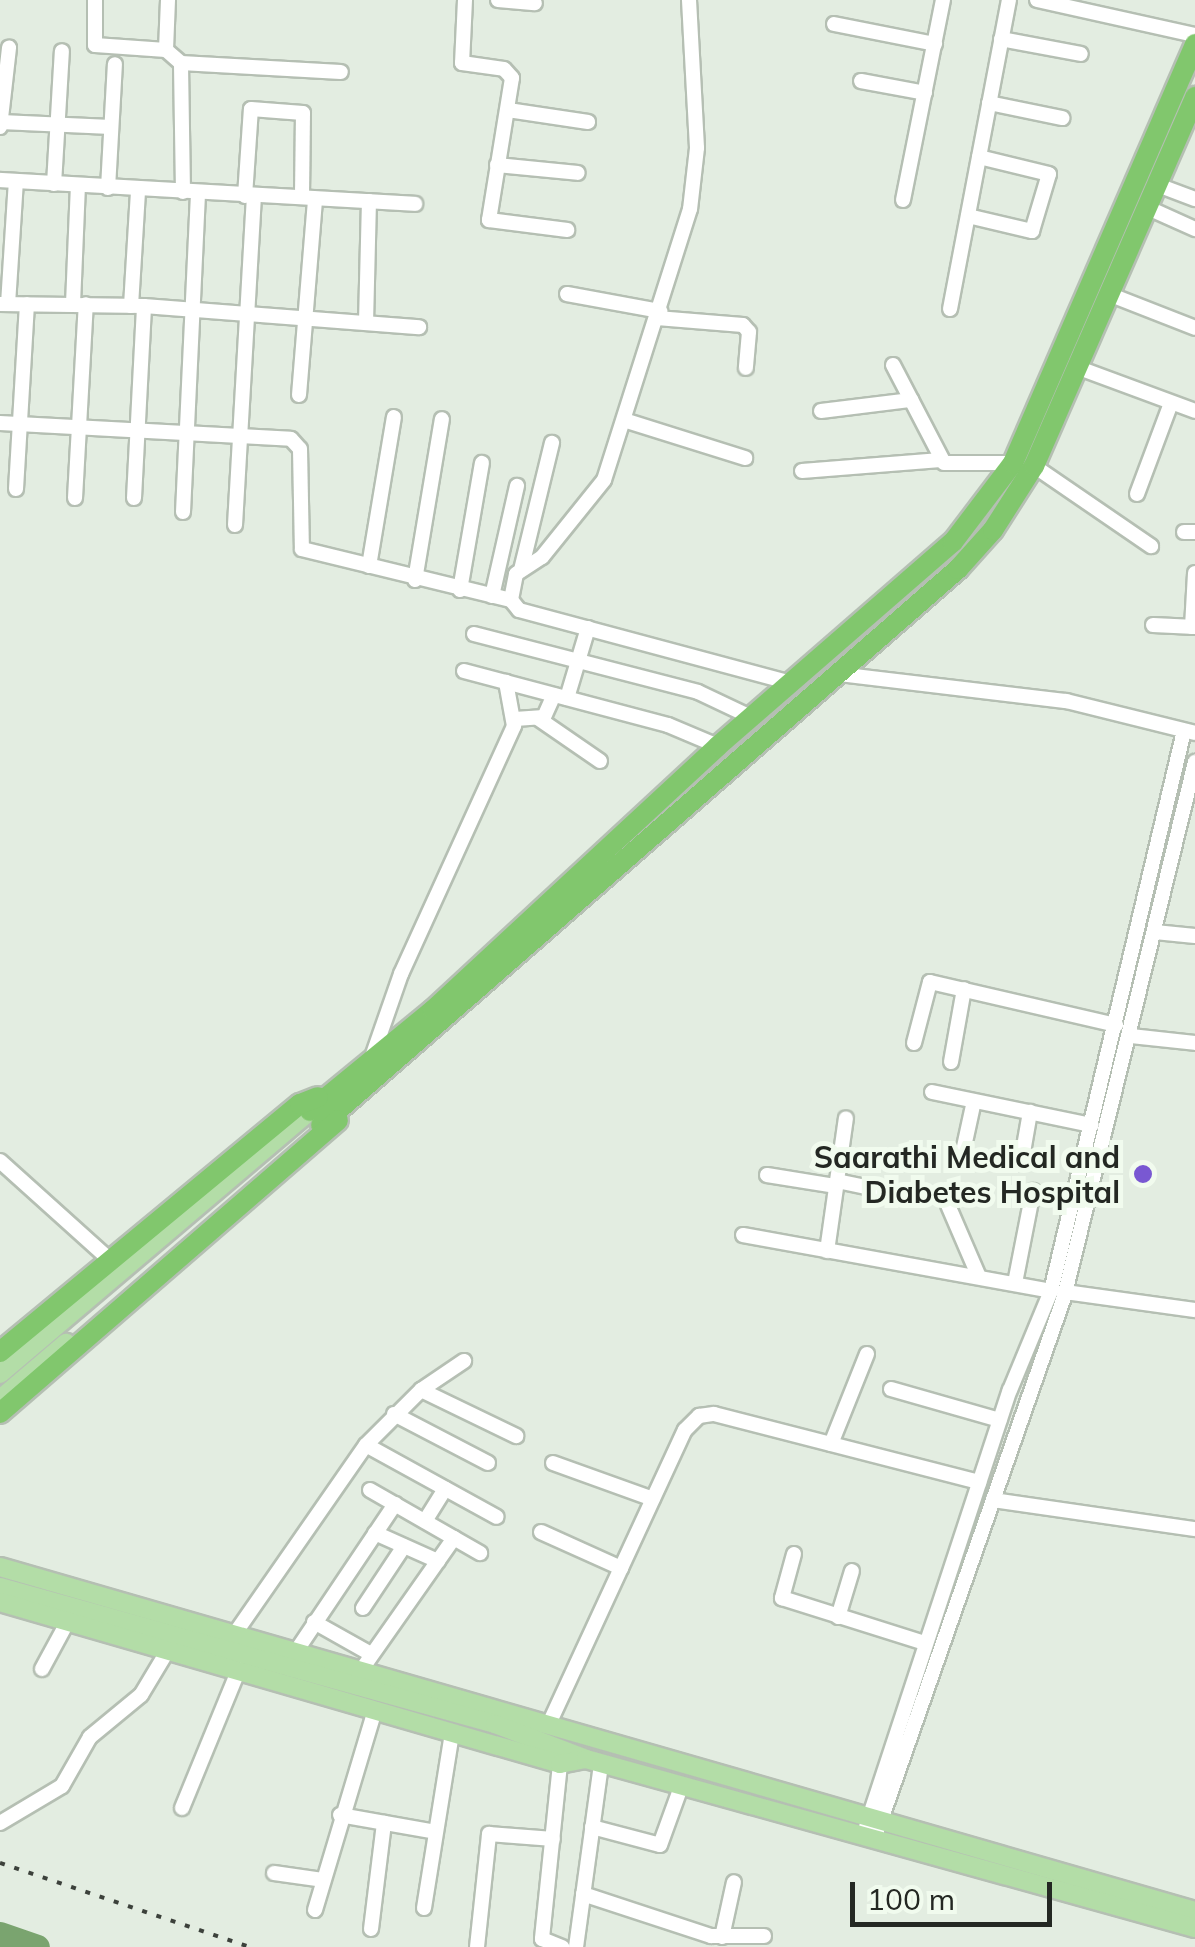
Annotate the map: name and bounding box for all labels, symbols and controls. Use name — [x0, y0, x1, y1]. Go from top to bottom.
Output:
place label: Saarathi Medical and Diabetes Hospital — [814, 1139, 1120, 1210]
marker: Saarathi Medical and Diabetes Hospital — [1130, 1161, 1156, 1187]
scale bar — [855, 1862, 1058, 1924]
text: 100 m — [867, 1880, 955, 1918]

